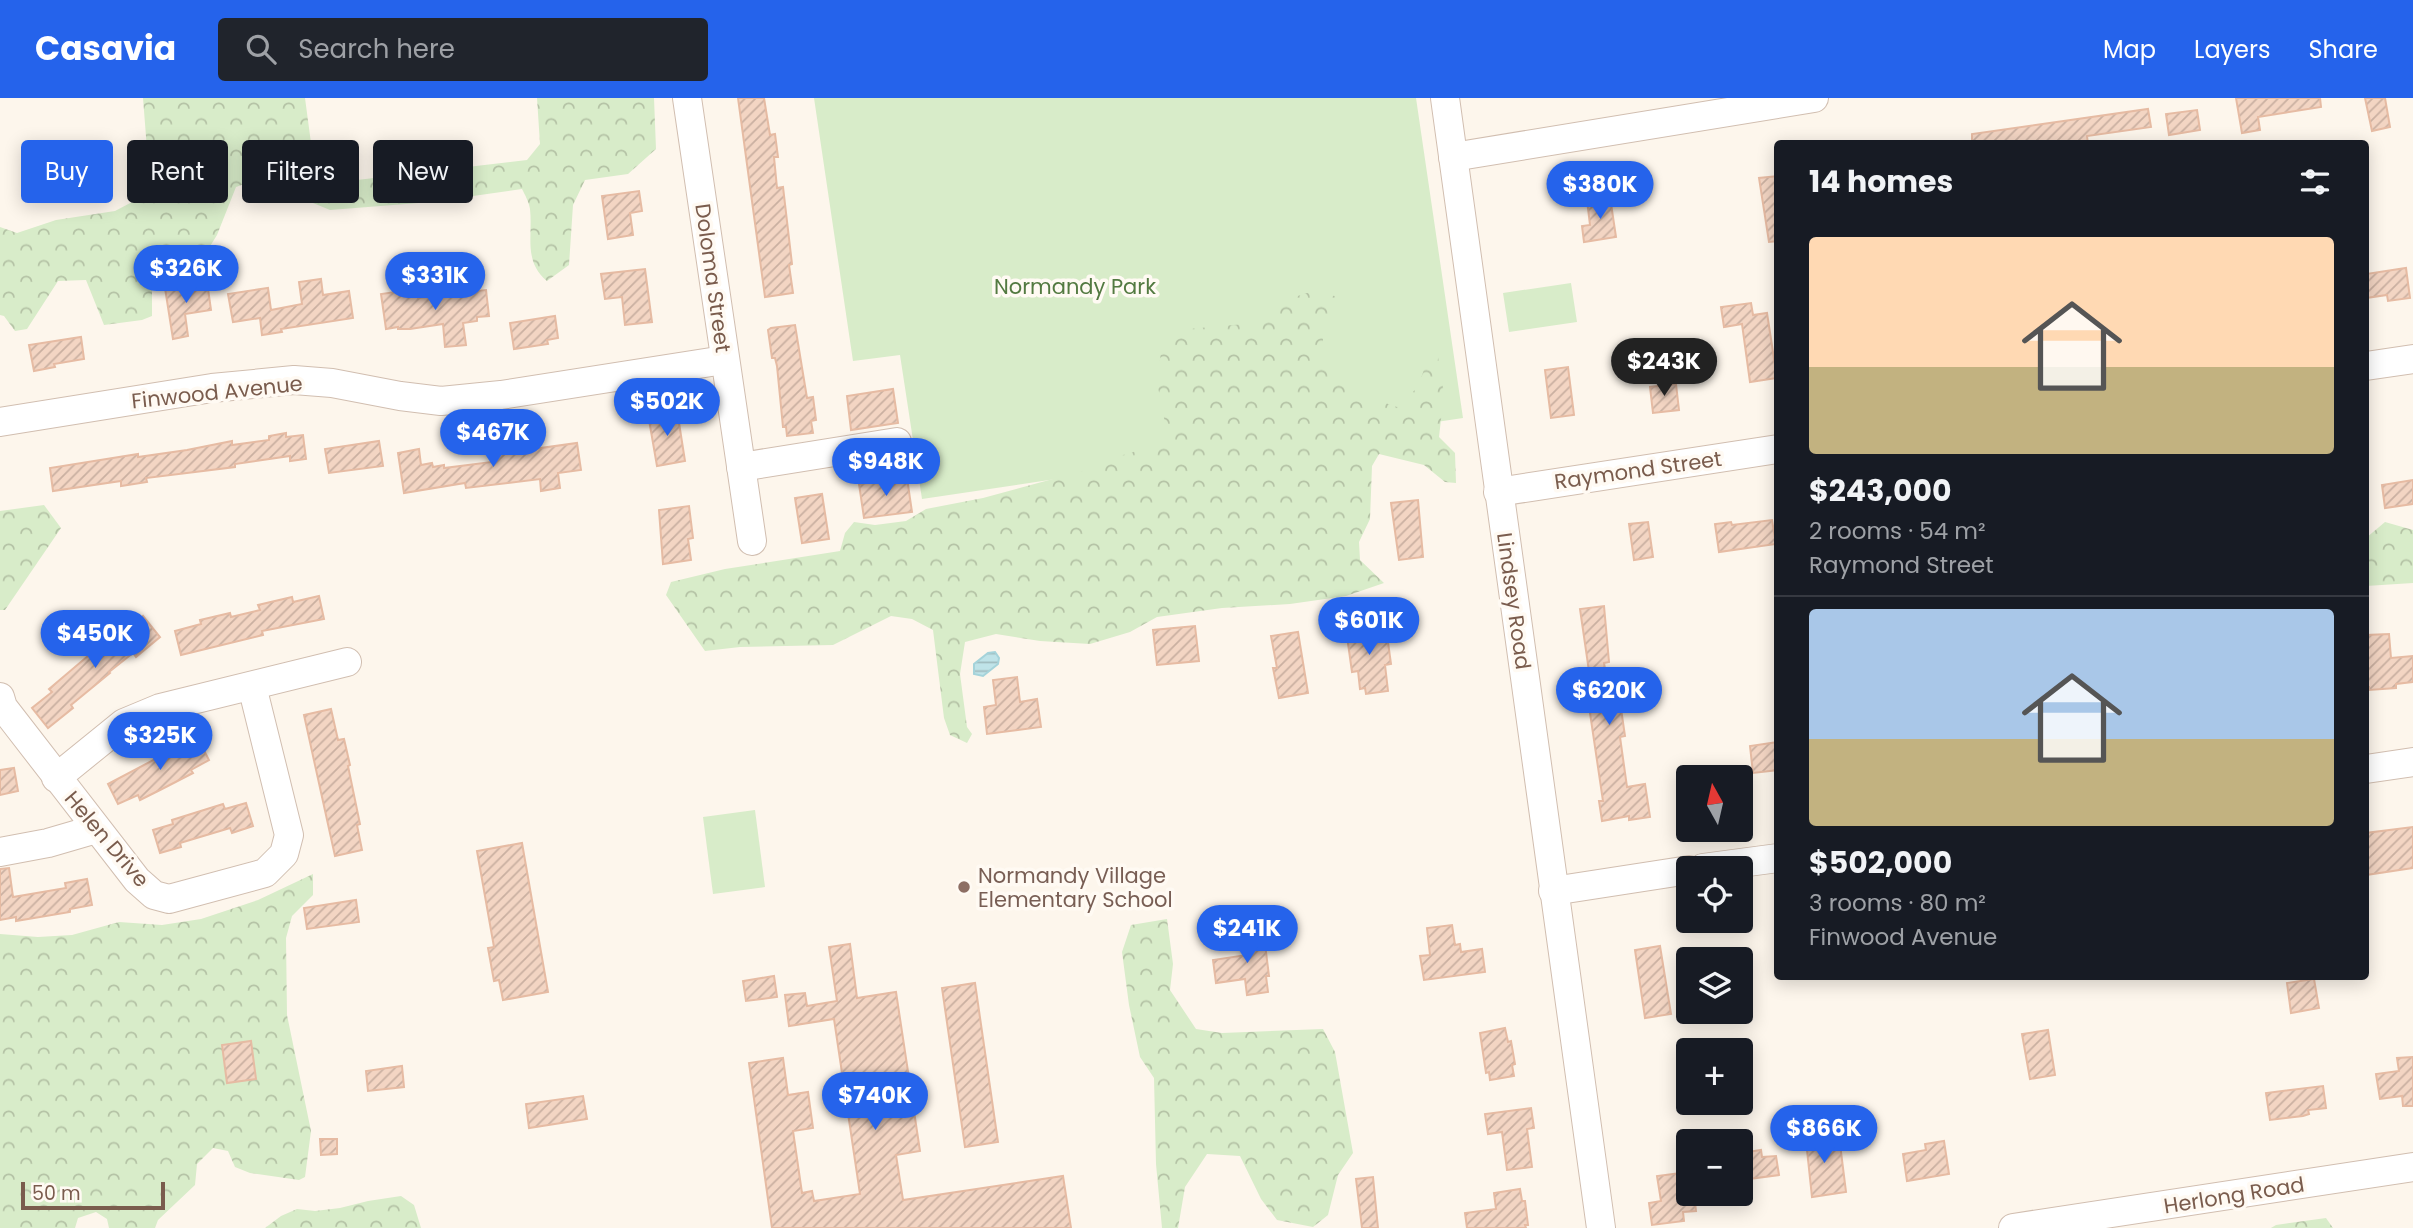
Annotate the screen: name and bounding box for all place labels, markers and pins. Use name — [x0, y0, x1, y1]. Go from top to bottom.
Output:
pin: $380K — [1551, 162, 1649, 221]
pin: $326K — [137, 246, 235, 305]
pin: $331K — [386, 252, 484, 312]
pin: $243K — [1615, 338, 1713, 398]
pin: $502K — [618, 378, 716, 438]
pin: $467K — [444, 410, 542, 469]
pin: $948K — [837, 438, 935, 498]
pin: $601K — [1320, 598, 1418, 657]
pin: $450K — [46, 610, 144, 670]
pin: $620K — [1560, 668, 1658, 727]
pin: $325K — [111, 712, 209, 772]
place label: Normandy Village Elementary School — [978, 861, 1173, 914]
marker: Normandy Village Elementary School — [956, 879, 972, 895]
pin: $241K — [1198, 906, 1296, 965]
pin: $740K — [826, 1072, 924, 1132]
pin: $866K — [1775, 1105, 1873, 1165]

